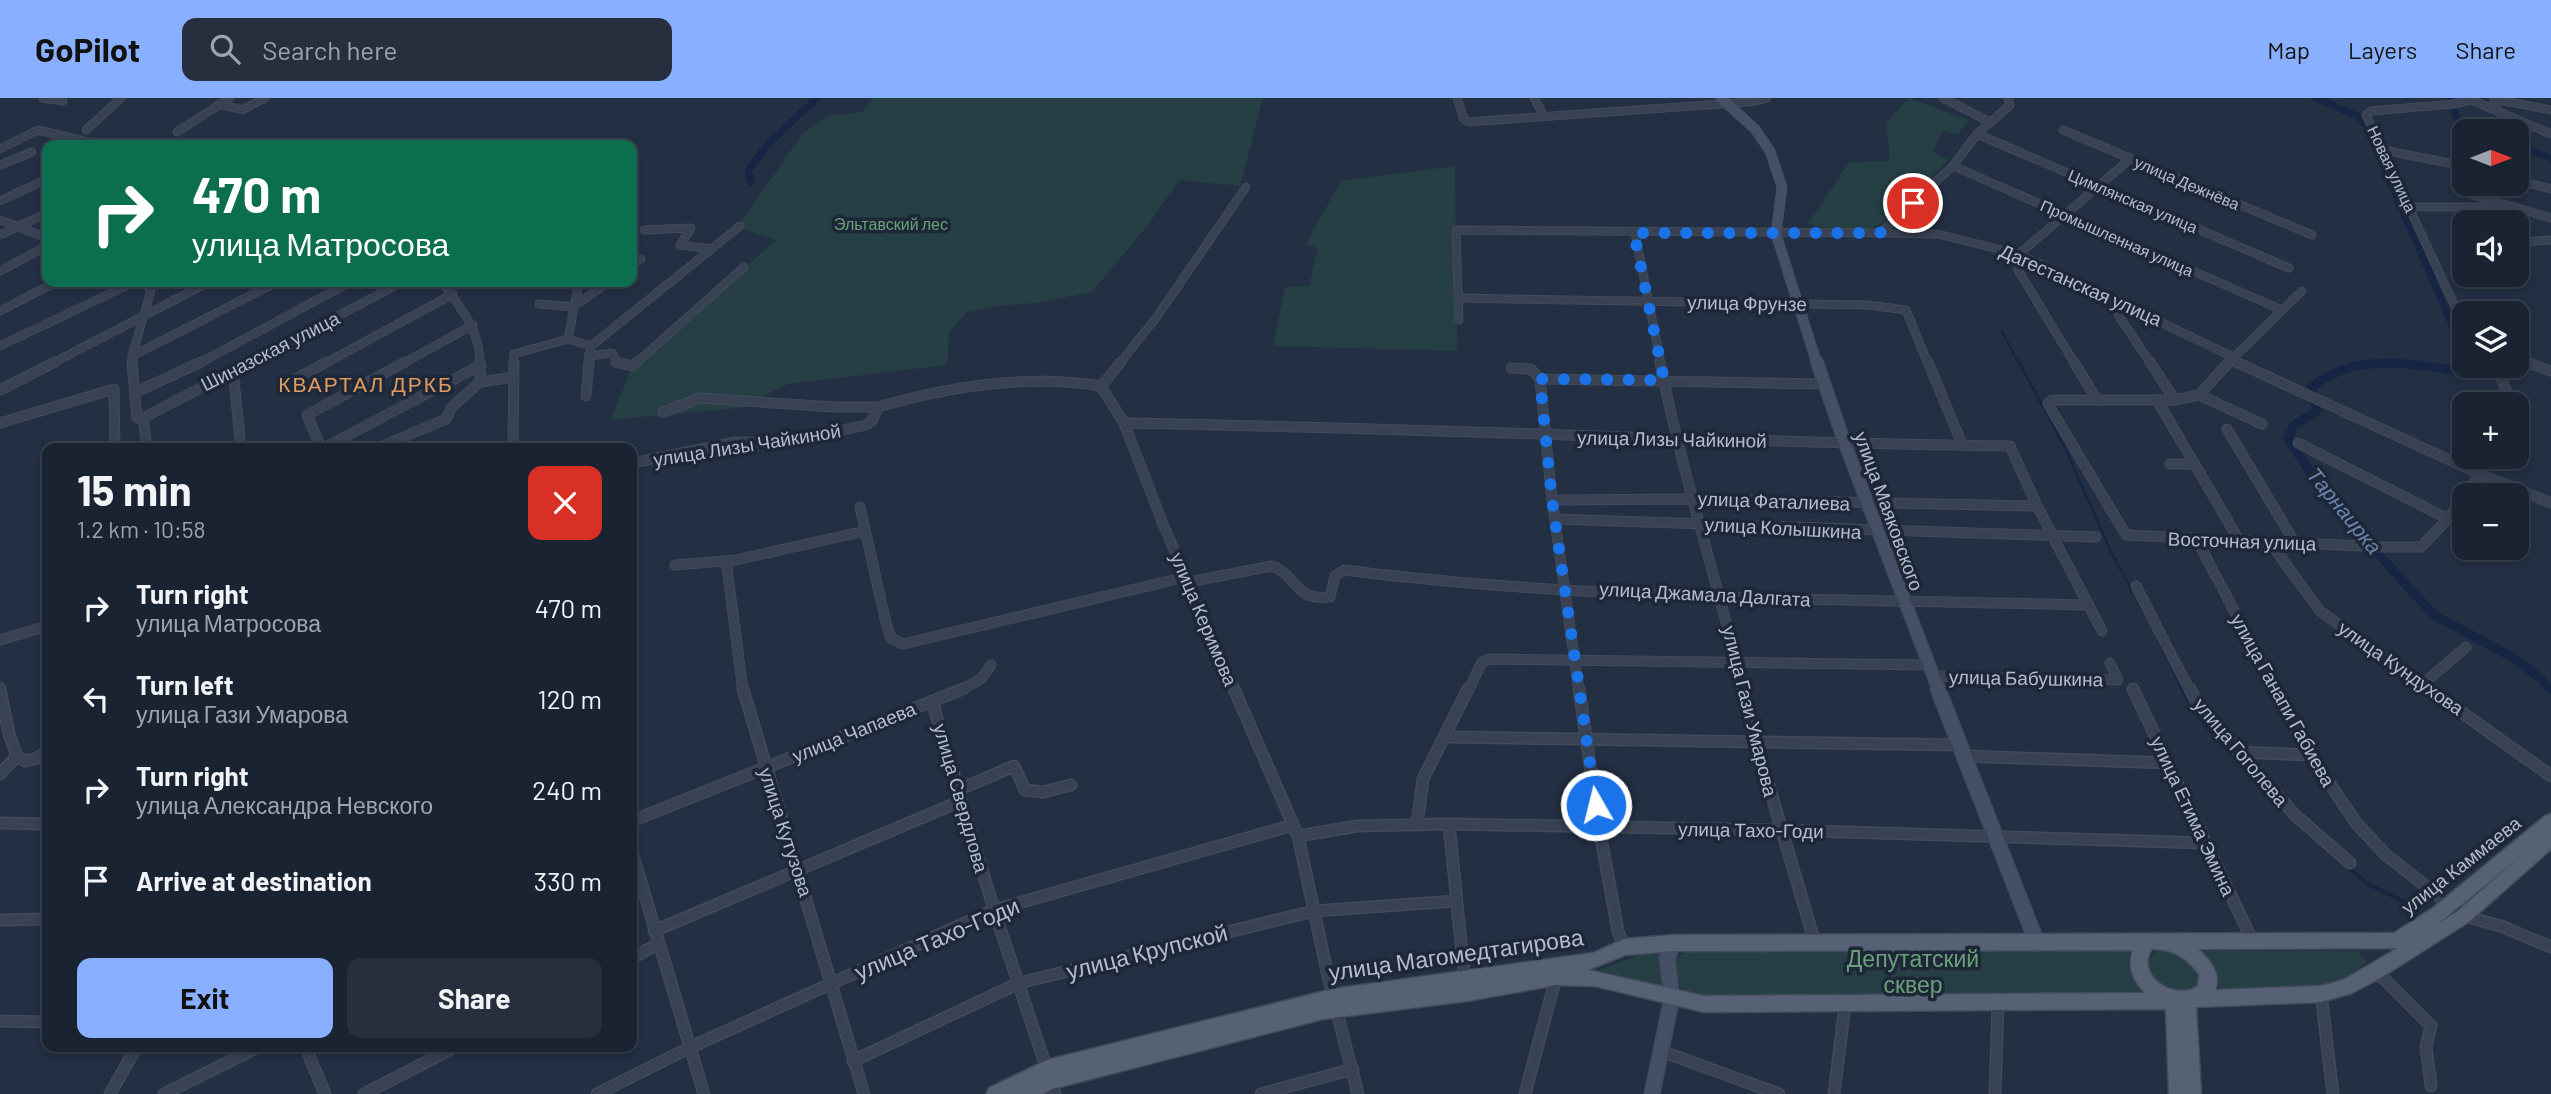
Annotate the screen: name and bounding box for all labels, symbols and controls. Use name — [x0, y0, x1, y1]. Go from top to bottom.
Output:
search box — [182, 18, 672, 81]
text: GoPilot — [35, 29, 140, 69]
icon: search — [206, 30, 244, 68]
text: Search here — [262, 34, 397, 65]
text: Map — [2267, 35, 2310, 64]
text: Layers — [2348, 35, 2417, 64]
text: Share — [2455, 35, 2516, 64]
north arrow — [2452, 119, 2529, 196]
map controls — [2452, 119, 2529, 560]
street label: Новая улица — [2364, 122, 2421, 215]
street label: улица Дежнёва — [2132, 152, 2243, 213]
text: 470 m — [192, 164, 321, 223]
street label: Цимлянская улица — [2066, 165, 2201, 236]
icon: right — [77, 168, 168, 259]
pin — [1883, 173, 1943, 233]
icon: arrive — [1894, 184, 1932, 222]
street label: Промышленная улица — [2038, 195, 2197, 280]
button: sound — [2452, 210, 2529, 287]
park label: Эльтавский лес — [834, 214, 948, 233]
text: улица Матросова — [192, 224, 449, 262]
street label: Дагестанская улица — [1997, 239, 2166, 331]
street label: улица Фрунзе — [1687, 290, 1807, 315]
button: layers — [2452, 301, 2529, 378]
street label: Шиназская улица — [197, 305, 343, 395]
district label: КВАРТАЛ ДРКБ — [278, 371, 454, 396]
button: + — [2452, 392, 2529, 469]
street label: улица Лизы Чайкиной — [651, 418, 842, 471]
street label: улица Лизы Чайкиной — [1577, 425, 1767, 452]
street label: улица Маяковского — [1850, 428, 1929, 593]
water label: Тарнаирка — [2303, 462, 2388, 558]
text: 15 min — [77, 464, 192, 514]
button: close — [528, 466, 602, 540]
button: − — [2452, 483, 2529, 560]
street label: улица Фаталиева — [1697, 486, 1851, 515]
street label: улица Колышкина — [1704, 512, 1863, 543]
text: 1.2 km · 10:58 — [77, 515, 206, 543]
street label: Восточная улица — [2167, 526, 2317, 555]
street label: улица Керимова — [1166, 549, 1243, 689]
street label: улица Джамала Далгата — [1599, 576, 1812, 611]
text: Turn right — [136, 578, 249, 609]
icon: right — [77, 589, 115, 627]
text: 470 m — [535, 592, 602, 623]
text: улица Матросова — [136, 609, 321, 637]
street label: улица Ганапи Габиева — [2226, 609, 2341, 790]
street label: улица Кундухова — [2334, 616, 2469, 720]
street label: улица Гази Умарова — [1718, 623, 1783, 799]
street label: улица Бабушкина — [1949, 665, 2104, 690]
text: Turn left — [136, 669, 234, 700]
icon: left — [77, 680, 115, 718]
text: 120 m — [538, 683, 602, 714]
street label: улица Гоголева — [2189, 693, 2294, 811]
street label: улица Чапаева — [789, 696, 919, 767]
text: улица Гази Умарова — [136, 700, 348, 728]
street label: улица Свердлова — [929, 721, 994, 875]
street label: улица Етима Эмина — [2146, 732, 2241, 900]
text: Turn right — [136, 760, 249, 791]
street label: улица Кутузова — [755, 764, 818, 900]
position arrow — [1559, 768, 1633, 842]
icon: right — [77, 771, 115, 809]
text: 240 m — [532, 774, 602, 805]
text: улица Александра Невского — [136, 791, 433, 819]
street label: улица Каммаева — [2396, 811, 2525, 918]
street label: улица Тахо-Годи — [1678, 817, 1824, 842]
icon: arrive — [77, 862, 115, 900]
text: Arrive at destination — [136, 865, 372, 896]
text: 330 m — [534, 865, 602, 896]
street label: улица Тахо-Годи — [850, 891, 1023, 985]
street label: улица Крупской — [1063, 917, 1230, 985]
street label: улица Магомедтагирова — [1327, 922, 1585, 986]
park label: Депутатский сквер — [1847, 944, 1979, 998]
button: Exit — [77, 958, 333, 1038]
button: Share — [347, 958, 602, 1038]

